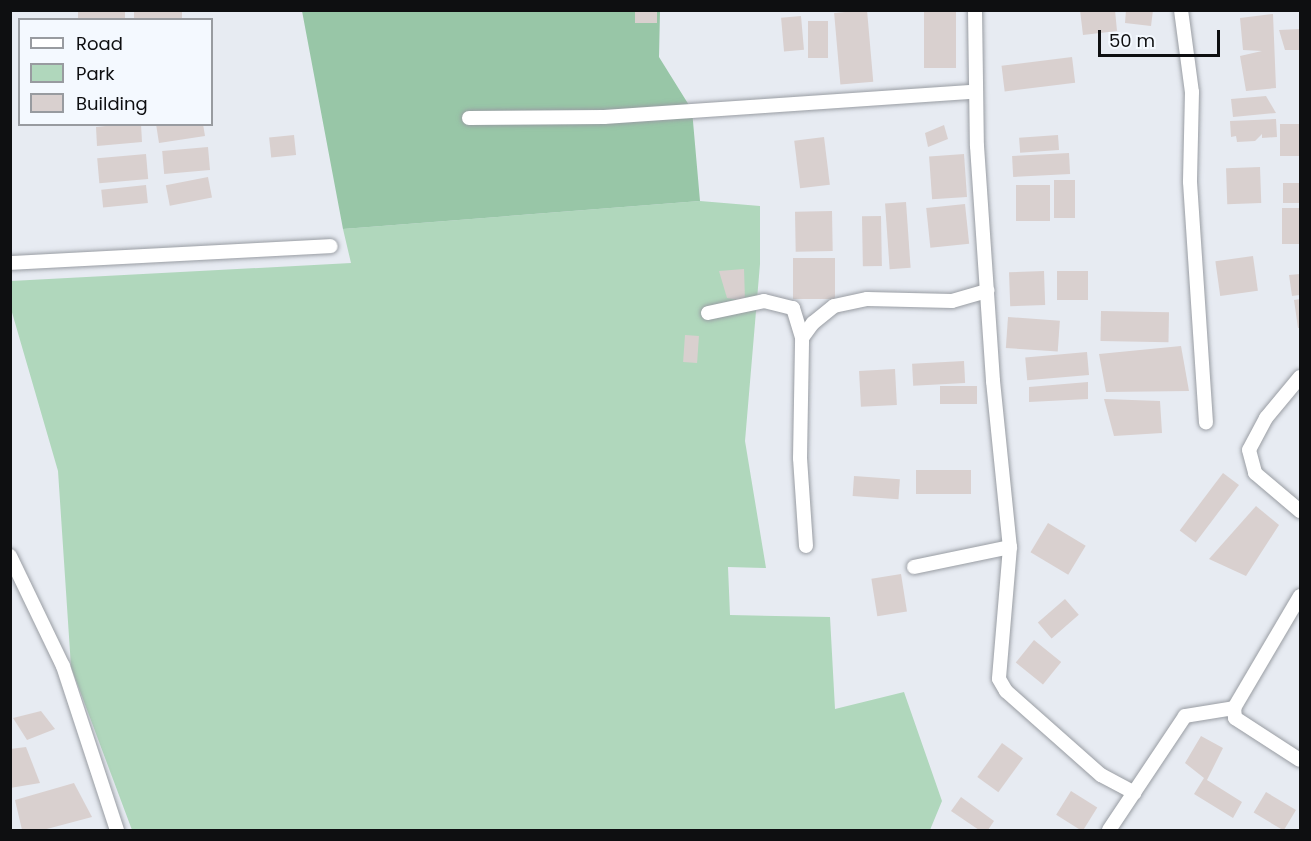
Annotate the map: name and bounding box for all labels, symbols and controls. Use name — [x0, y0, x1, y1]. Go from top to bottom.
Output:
legend — [18, 18, 213, 126]
scale bar — [1101, 18, 1222, 56]
text: 50 m — [1109, 28, 1155, 53]
text: Road — [76, 31, 123, 56]
text: Park — [76, 61, 115, 86]
text: Building — [76, 91, 148, 116]

